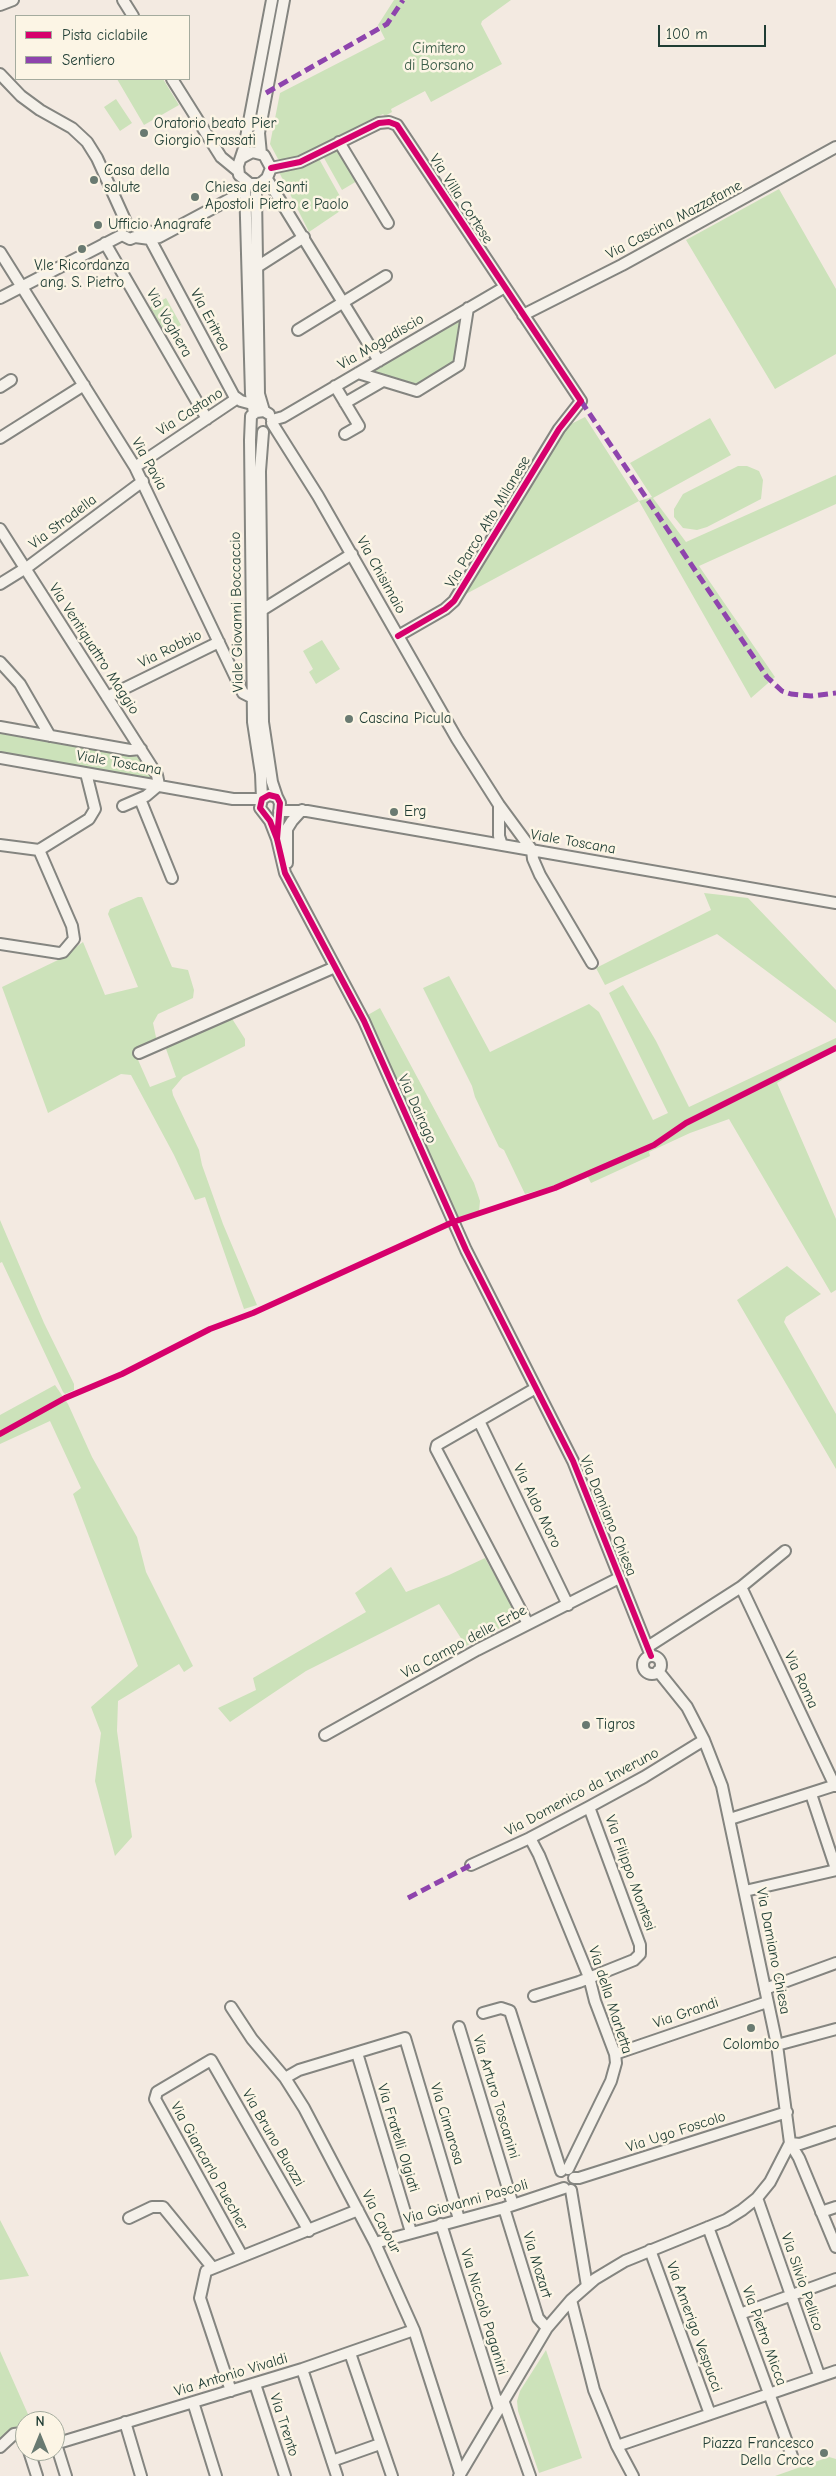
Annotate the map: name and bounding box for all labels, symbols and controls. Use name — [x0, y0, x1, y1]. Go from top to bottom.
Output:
legend — [15, 15, 190, 80]
scale bar — [661, 15, 768, 47]
text: 100 m — [666, 25, 708, 43]
text: Pista ciclabile — [62, 26, 148, 44]
park label: Cimitero di Borsano — [404, 40, 474, 75]
text: Sentiero — [62, 51, 115, 69]
place label: Oratorio beato Pier Giorgio Frassati — [154, 115, 277, 150]
marker: Oratorio beato Pier Giorgio Frassati — [138, 127, 150, 139]
street label: Via Villa Cortese — [425, 151, 497, 247]
place label: Casa della salute — [104, 162, 170, 197]
marker: Casa della salute — [88, 174, 100, 186]
street label: Via Cascina Mazzafame — [603, 177, 745, 263]
place label: Chiesa dei Santi Apostoli Pietro e Paolo — [205, 179, 349, 214]
marker: Chiesa dei Santi Apostoli Pietro e Paolo — [189, 191, 201, 203]
place label: Ufficio Anagrafe — [108, 216, 211, 234]
marker: Ufficio Anagrafe — [92, 219, 104, 231]
marker: V.le Ricordanza ang. S. Pietro — [76, 243, 88, 255]
place label: V.le Ricordanza ang. S. Pietro — [34, 257, 130, 292]
street label: Via Voghera — [142, 286, 196, 360]
street label: Via Eritrea — [186, 286, 234, 354]
street label: Via Mogadiscio — [335, 310, 427, 374]
street label: Via Castano — [154, 384, 226, 440]
street label: Via Pavia — [127, 435, 171, 493]
street label: Via Parco Alto Milanese — [441, 453, 535, 591]
street label: Via Stradella — [26, 491, 100, 553]
street label: Viale Giovanni Boccaccio — [227, 531, 247, 693]
street label: Via Chisimaio — [352, 533, 410, 617]
street label: Via Ventiquattro Maggio — [45, 580, 143, 718]
street label: Via Robbio — [135, 626, 205, 672]
place label: Cascina Picula — [359, 710, 452, 728]
marker: Cascina Picula — [343, 713, 355, 725]
street label: Viale Toscana — [75, 747, 163, 779]
place label: Erg — [404, 803, 426, 821]
marker: Erg — [388, 806, 400, 818]
street label: Viale Toscana — [529, 826, 617, 858]
street label: Via Dairago — [394, 1072, 440, 1146]
street label: Via Damiano Chiesa — [576, 1453, 640, 1579]
street label: Via Aldo Moro — [509, 1461, 565, 1551]
street label: Via Campo delle Erbe — [398, 1601, 530, 1683]
street label: Via Roma — [780, 1649, 822, 1711]
place label: Tigros — [596, 1716, 635, 1734]
marker: Tigros — [580, 1719, 592, 1731]
street label: Via Domenico da Inveruno — [502, 1744, 662, 1840]
street label: Via Filippo Montesi — [601, 1813, 659, 1933]
street label: Via Damiano Chiesa — [752, 1886, 794, 2016]
street label: Via della Marletta — [584, 1944, 636, 2056]
street label: Via Grandi — [651, 1993, 721, 2033]
marker: Colombo — [745, 2022, 757, 2034]
street label: Via Arturo Toscanini — [469, 2033, 523, 2161]
place label: Colombo — [723, 2036, 779, 2054]
street label: Via Cimarosa — [426, 2081, 468, 2167]
street label: Via Fratelli Olgiati — [373, 2082, 423, 2194]
street label: Via Bruno Buozzi — [238, 2086, 308, 2190]
street label: Via Giancarlo Puecher — [166, 2099, 252, 2233]
street label: Via Ugo Foscolo — [624, 2107, 728, 2157]
street label: Via Giovanni Pascoli — [402, 2176, 530, 2228]
street label: Via Cavour — [357, 2187, 405, 2257]
street label: Via Mozart — [518, 2230, 556, 2300]
street label: Via Silvio Pellico — [777, 2231, 827, 2333]
street label: Via Niccolò Paganini — [456, 2247, 512, 2377]
street label: Via Amerigo Vespucci — [662, 2259, 726, 2395]
street label: Via Pietro Micca — [738, 2284, 790, 2388]
street label: Via Antonio Vivaldi — [172, 2349, 290, 2401]
street label: Via Trento — [265, 2391, 303, 2459]
north arrow — [15, 2411, 65, 2461]
text: N — [35, 2413, 45, 2430]
place label: Piazza Francesco Della Croce — [703, 2435, 814, 2470]
marker: Piazza Francesco Della Croce — [818, 2447, 830, 2459]

